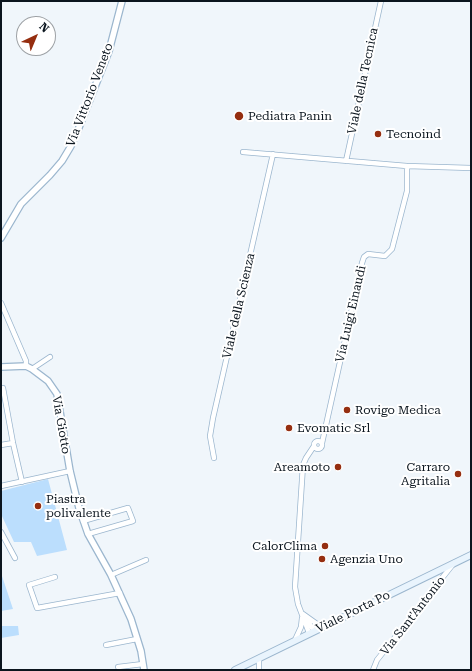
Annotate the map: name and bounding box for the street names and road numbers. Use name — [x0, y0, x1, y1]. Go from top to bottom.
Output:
street label: Viale della Tecnica — [345, 26, 381, 136]
street label: Via Vittorio Veneto — [64, 41, 116, 149]
street label: Viale della Scienza — [220, 252, 258, 360]
street label: Via Luigi Einaudi — [333, 264, 369, 364]
street label: Via Giotto — [49, 395, 73, 455]
street label: Via Sant'Antonio — [378, 574, 448, 658]
street label: Viale Porta Po — [314, 588, 392, 636]

